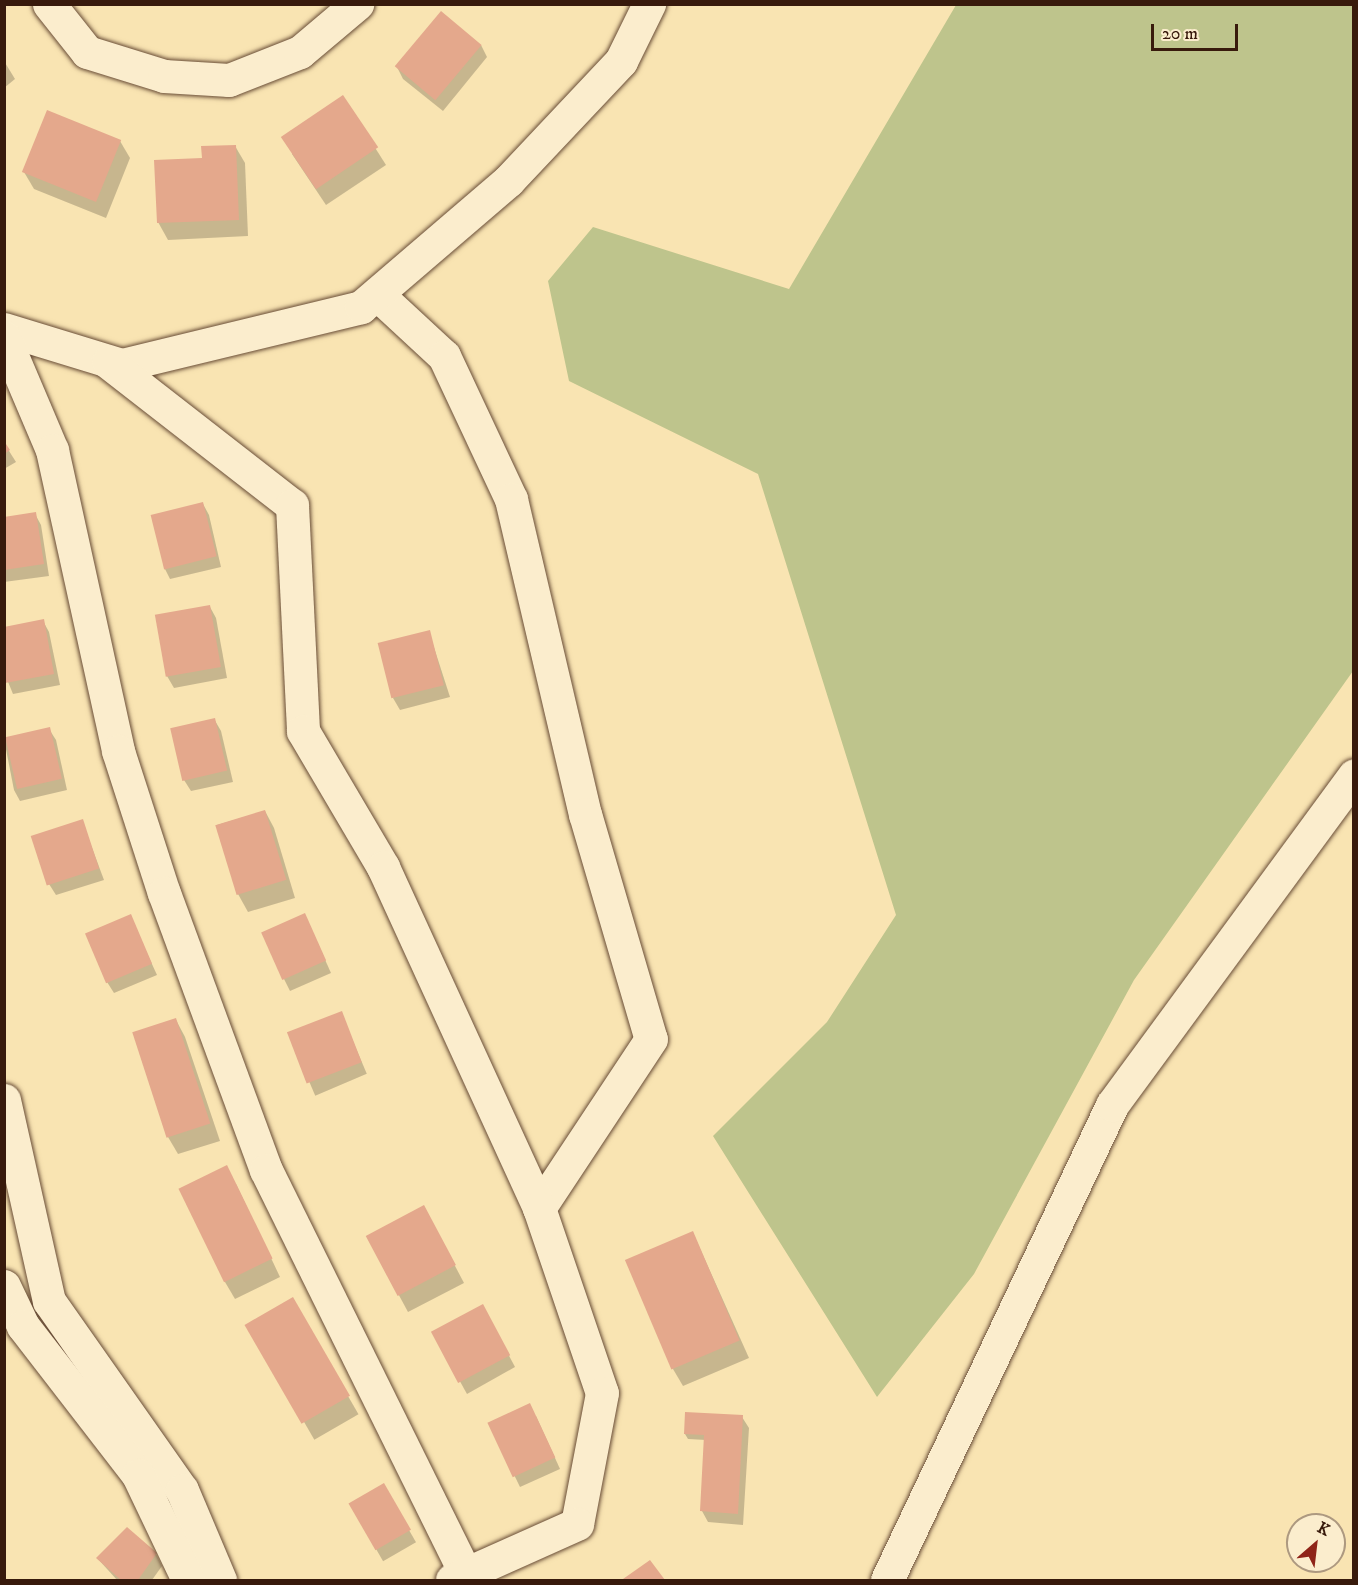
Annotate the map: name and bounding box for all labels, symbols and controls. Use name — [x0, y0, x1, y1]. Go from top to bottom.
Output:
scale bar — [1154, 12, 1241, 50]
text: 20 m — [1162, 23, 1198, 45]
north arrow — [1286, 1513, 1346, 1573]
text: K — [1314, 1517, 1333, 1540]

